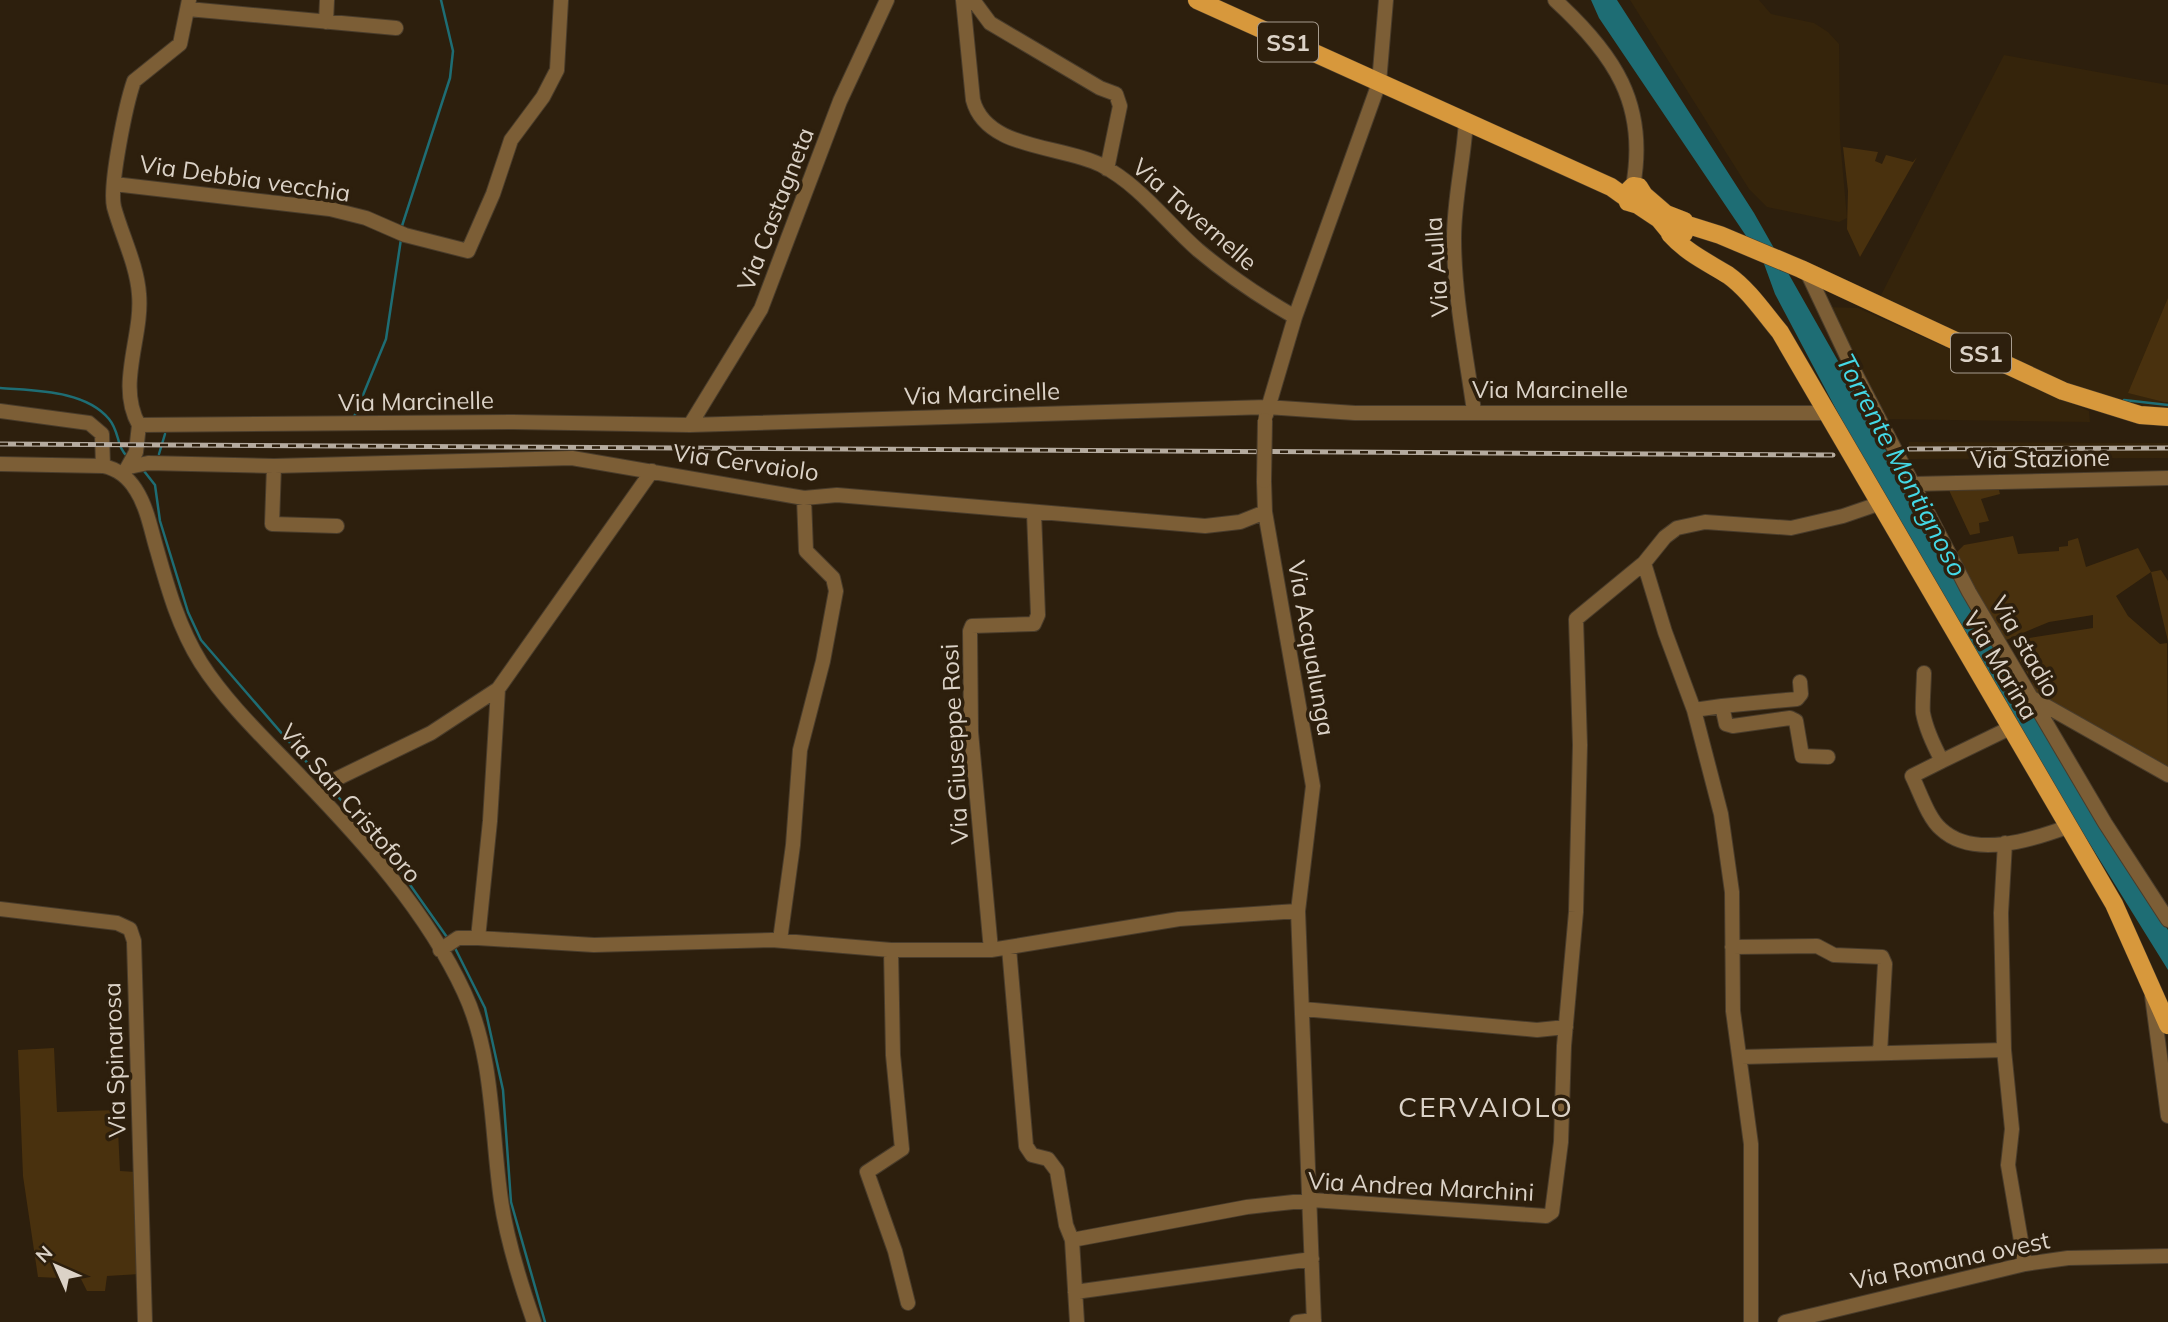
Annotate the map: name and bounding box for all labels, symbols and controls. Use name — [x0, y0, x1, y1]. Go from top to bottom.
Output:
road number: SS1 — [1258, 22, 1318, 61]
street label: Via Castagneta — [730, 123, 820, 295]
street label: Via Debbia vecchia — [138, 148, 352, 208]
street label: Via Tavernelle — [1126, 152, 1264, 276]
street label: Via Aulla — [1418, 216, 1454, 318]
road number: SS1 — [1951, 334, 2011, 372]
water label: Torrente Montignoso — [1829, 348, 1975, 582]
street label: Via Marcinelle — [1472, 374, 1628, 404]
street label: Via Marcinelle — [904, 375, 1060, 411]
street label: Via Marcinelle — [338, 385, 494, 417]
street label: Via Cervaiolo — [671, 437, 821, 487]
street label: Via Stazione — [1970, 442, 2110, 474]
street label: Via Acqualunga — [1282, 558, 1342, 738]
street label: Via stadio — [1985, 590, 2067, 702]
street label: Via Marina — [1957, 605, 2045, 725]
street label: Via Giuseppe Rosi — [934, 643, 974, 845]
street label: Via San Cristoforo — [274, 717, 428, 889]
street label: Via Spinarosa — [96, 982, 132, 1138]
district label: CERVAIOLO — [1398, 1089, 1574, 1124]
street label: Via Andrea Marchini — [1307, 1165, 1535, 1207]
street label: Via Romana ovest — [1848, 1224, 2052, 1296]
north arrow — [21, 1231, 91, 1301]
text: N — [30, 1240, 58, 1268]

